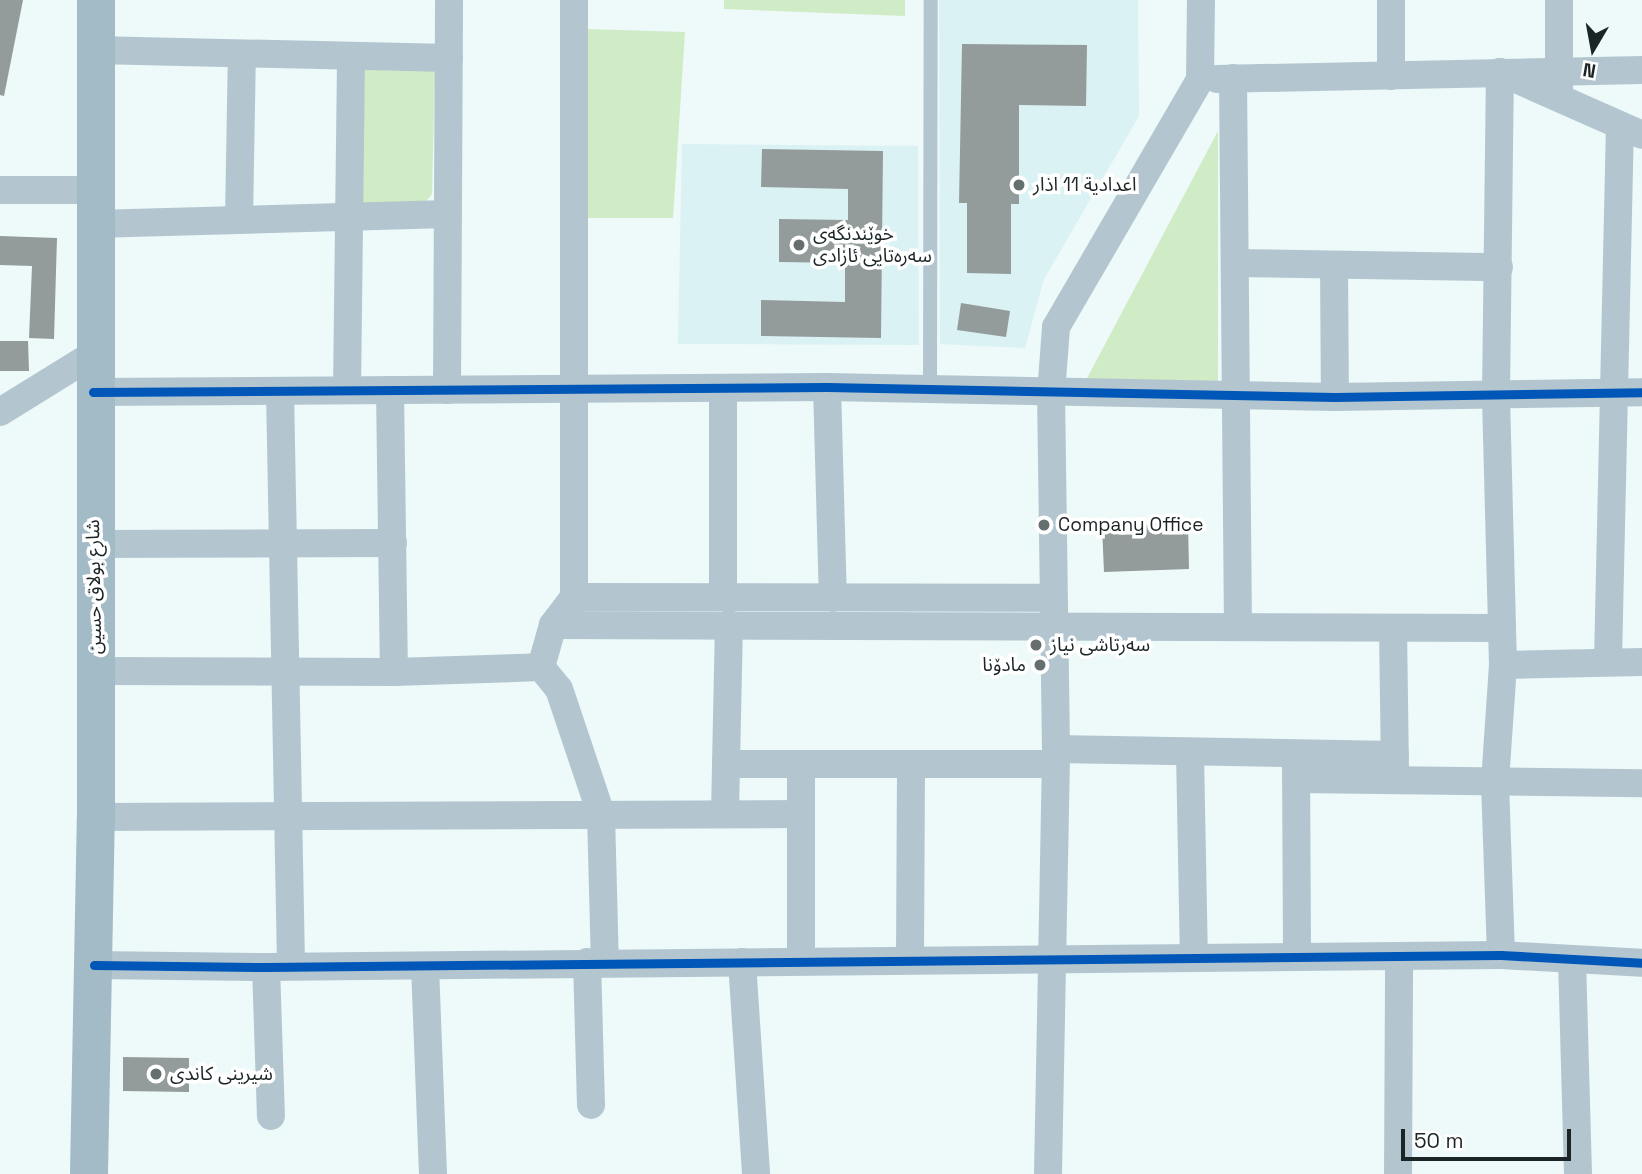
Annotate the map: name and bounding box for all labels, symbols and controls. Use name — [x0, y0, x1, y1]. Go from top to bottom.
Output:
north arrow — [1558, 14, 1628, 84]
text: N — [1581, 57, 1598, 84]
place label: اعدادية 11 اذار — [1033, 174, 1136, 196]
marker: اعدادية 11 اذار — [1011, 177, 1027, 193]
place label: خوێندنگەی سەرەتایی ئازادی — [813, 223, 932, 267]
marker: خوێندنگەی سەرەتایی ئازادی — [791, 237, 807, 253]
place label: Company Office — [1058, 514, 1203, 536]
marker: Company Office — [1036, 517, 1052, 533]
street label: شارع بولاق حسين — [81, 519, 107, 655]
place label: سەرتاشی نیاز — [1050, 634, 1150, 656]
marker: سەرتاشی نیاز — [1028, 637, 1044, 653]
place label: مادۆنا — [982, 654, 1026, 676]
marker: مادۆنا — [1032, 657, 1048, 673]
place label: شیرینی کاندی — [170, 1063, 273, 1085]
marker: شیرینی کاندی — [148, 1066, 164, 1082]
scale bar — [1404, 1114, 1574, 1158]
text: 50 m — [1414, 1127, 1464, 1154]

